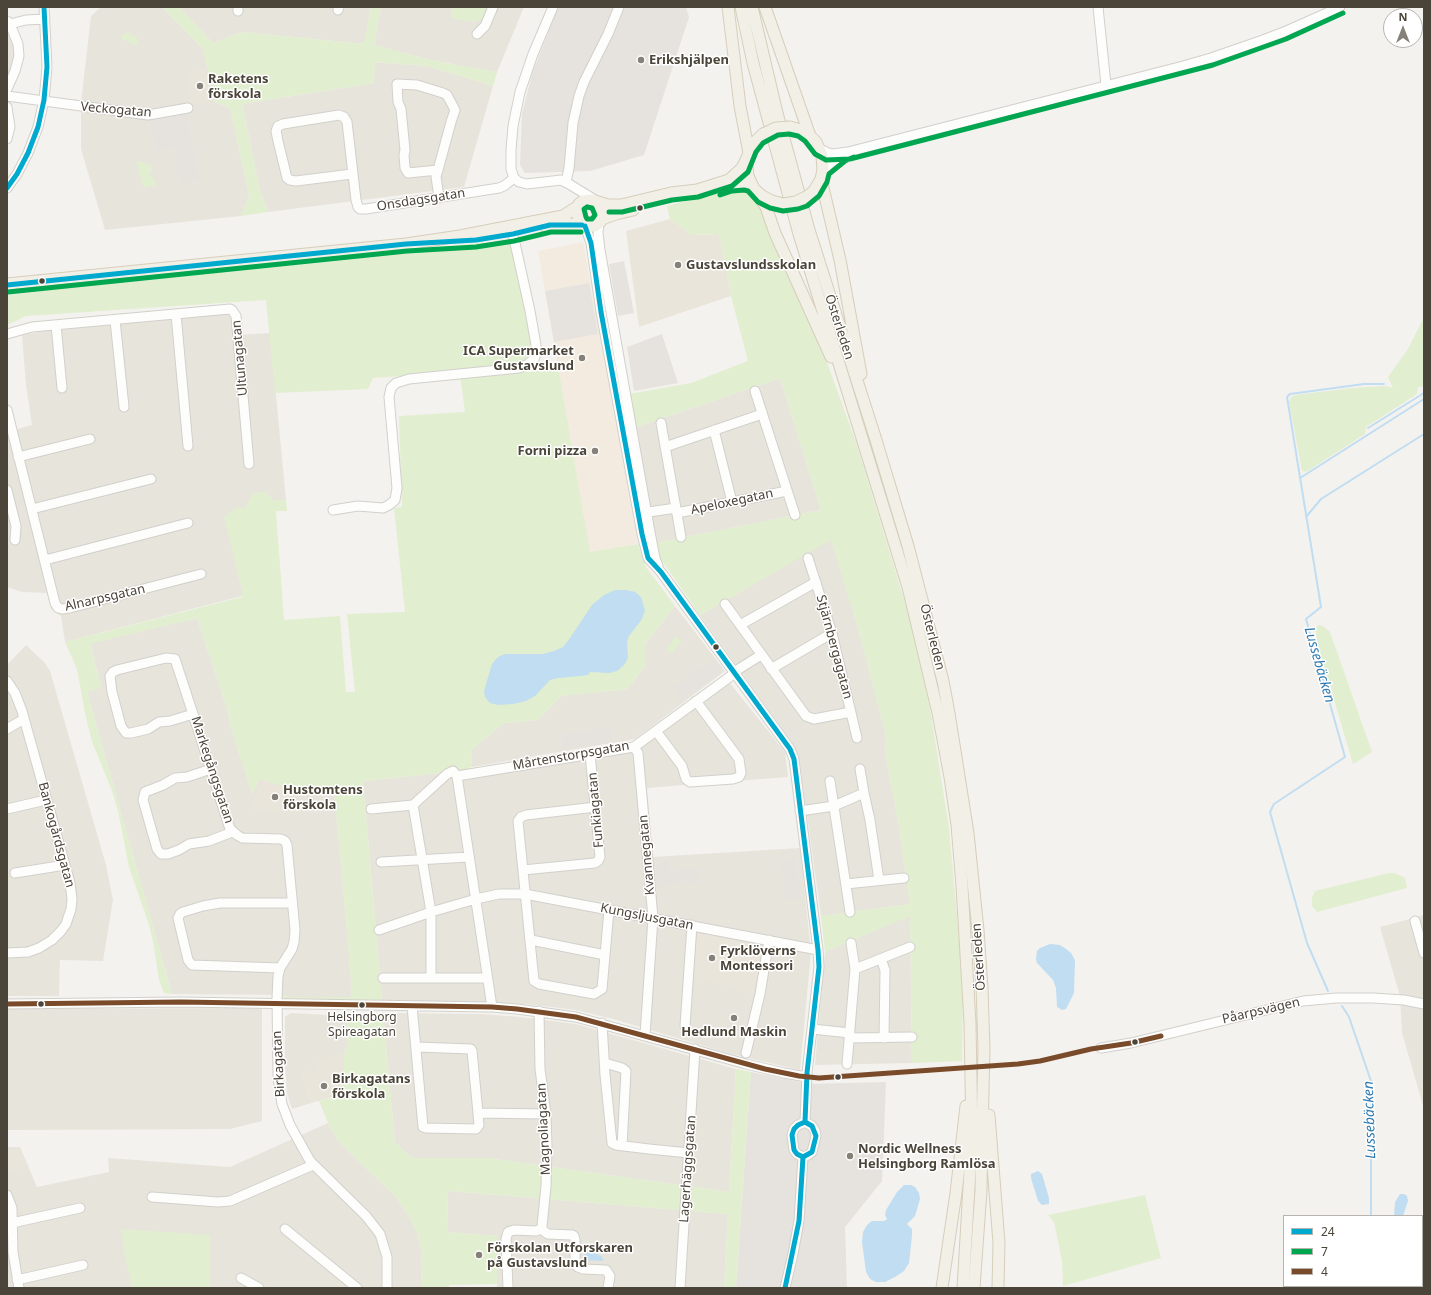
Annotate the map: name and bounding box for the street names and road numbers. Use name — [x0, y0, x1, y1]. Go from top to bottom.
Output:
street label: Veckogatan — [80, 99, 152, 121]
street label: Onsdagsgatan — [376, 185, 466, 215]
street label: Österleden — [821, 292, 857, 362]
street label: Ultunagatan — [229, 319, 251, 397]
street label: Apeloxegatan — [689, 486, 775, 518]
street label: Alnarpsgatan — [63, 581, 147, 615]
street label: Stjärnbergagatan — [813, 593, 855, 701]
street label: Österleden — [916, 602, 948, 672]
street label: Markegångsgatan — [187, 715, 237, 825]
street label: Mårtenstorpsgatan — [511, 738, 631, 774]
street label: Funkiagatan — [585, 772, 607, 848]
street label: Bankogårdsgatan — [34, 781, 78, 889]
street label: Kvannegatan — [636, 814, 658, 896]
street label: Kungsljusgatan — [599, 900, 695, 934]
street label: Österleden — [969, 923, 989, 991]
street label: Påarpsvägen — [1221, 994, 1301, 1028]
street label: Birkagatan — [269, 1030, 289, 1098]
street label: Magnoliagatan — [534, 1083, 554, 1175]
street label: Lagerhäggsgatan — [676, 1115, 700, 1223]

